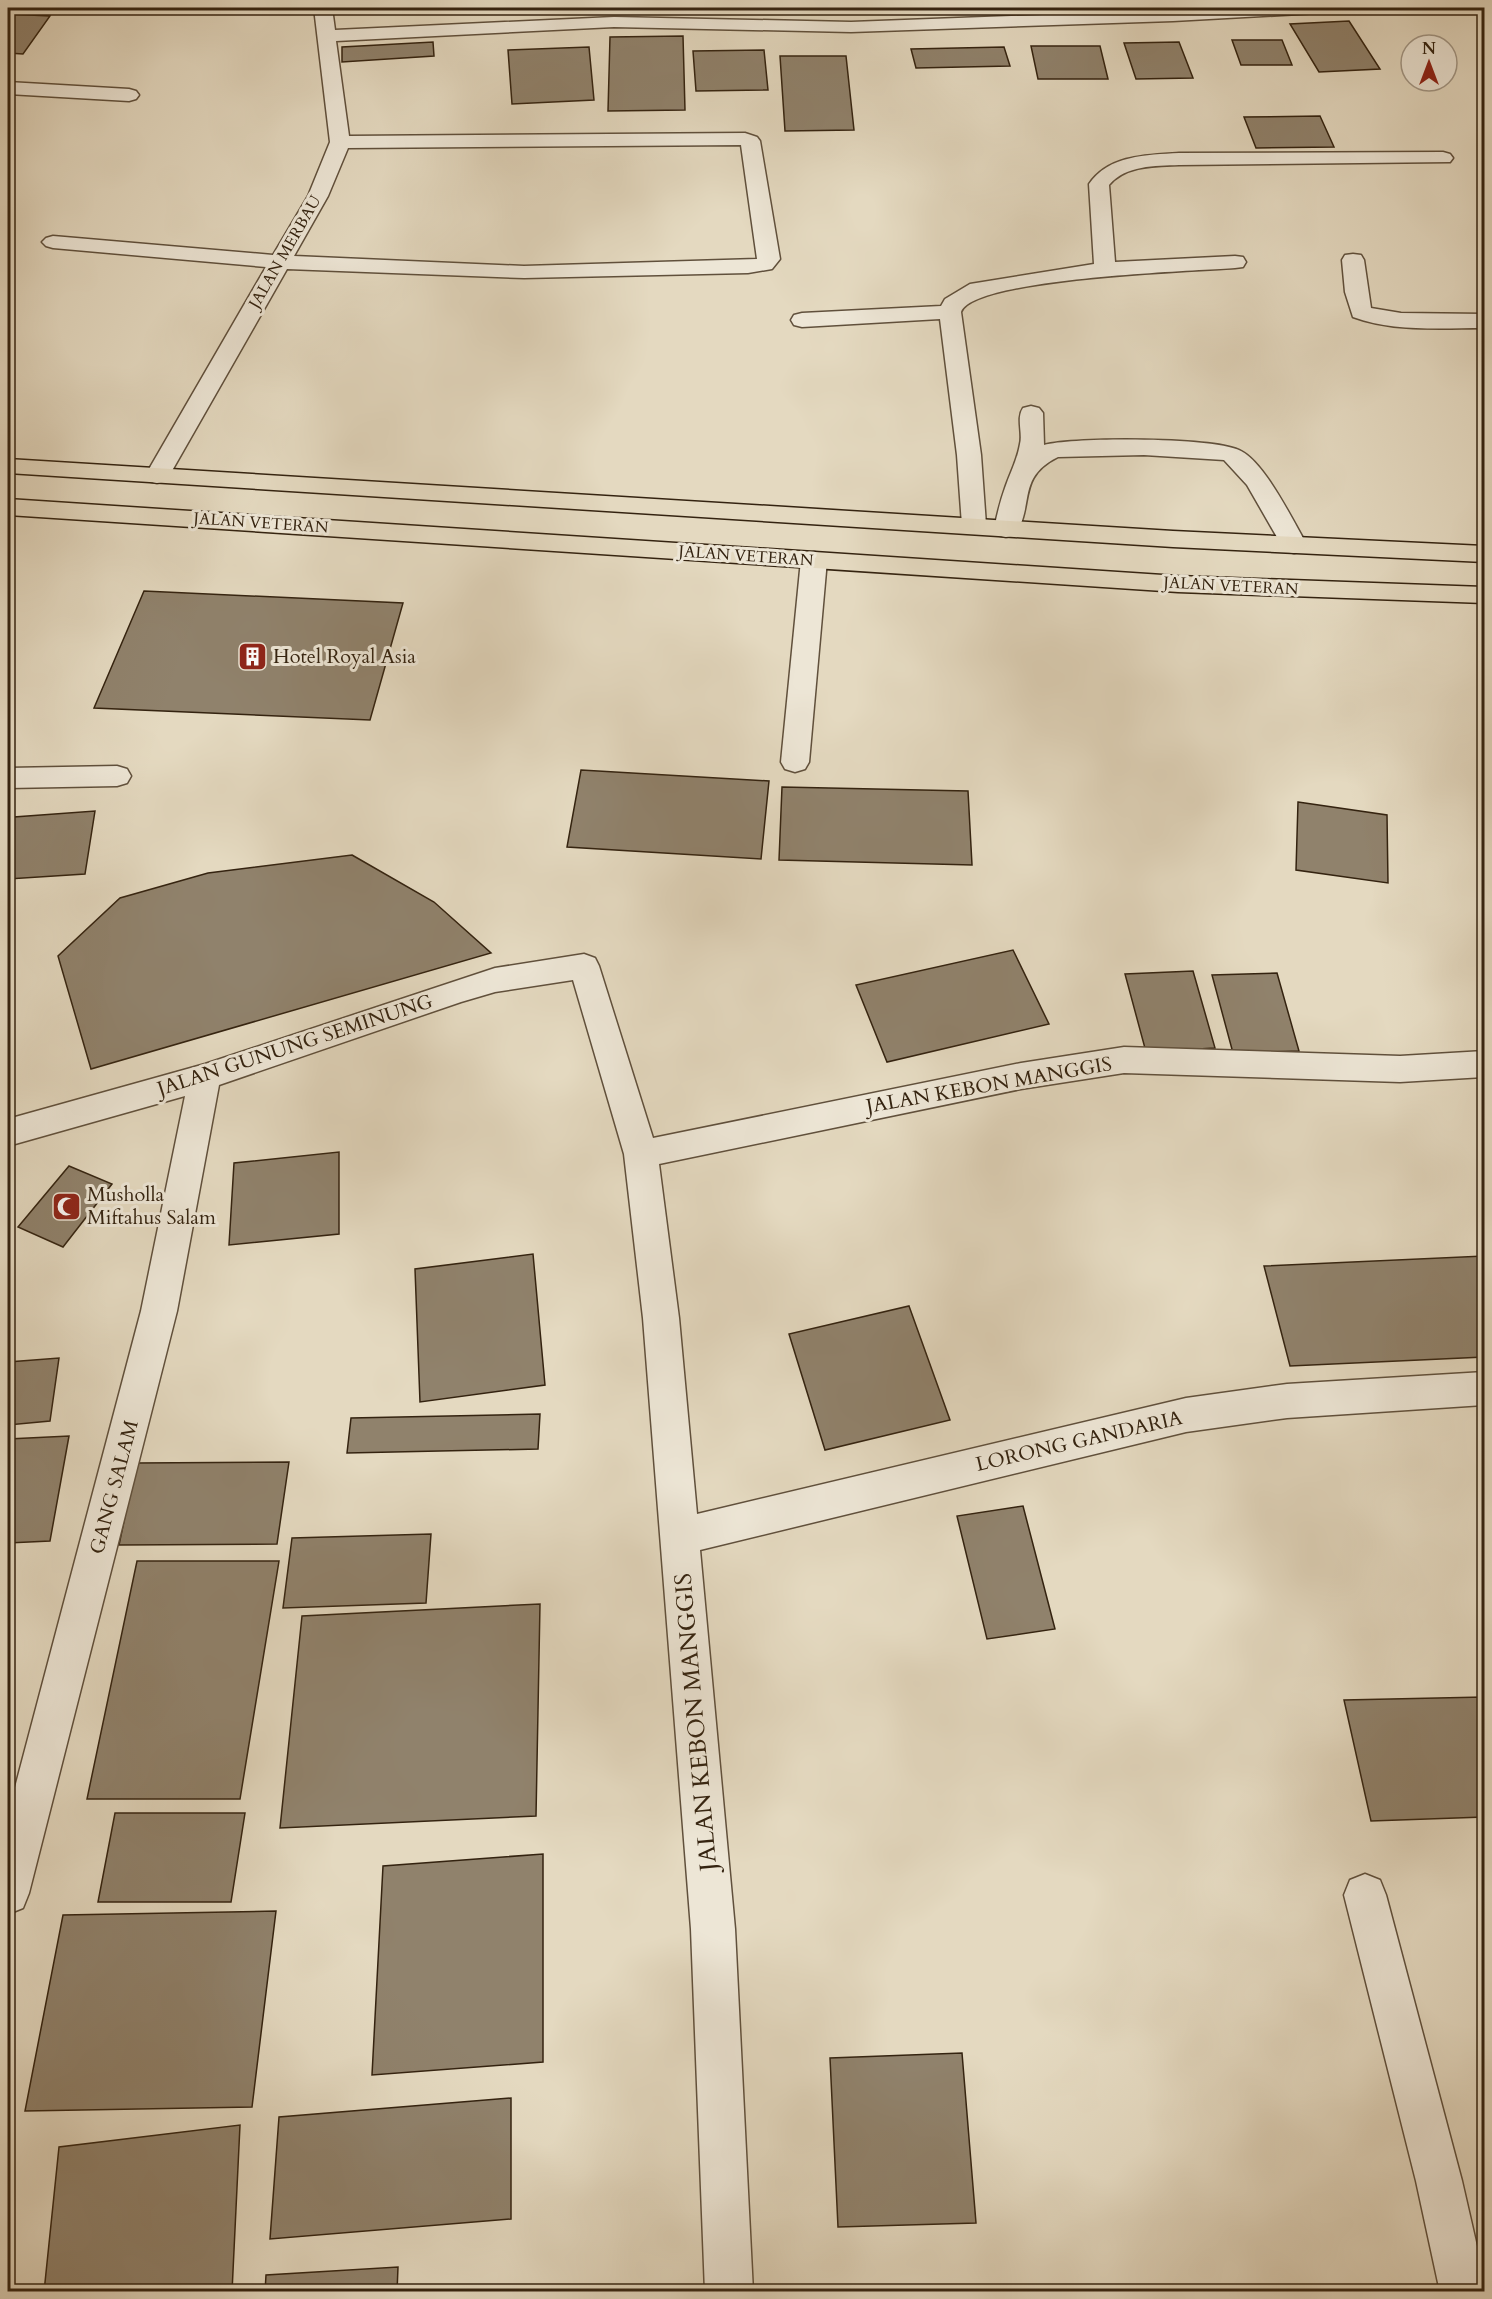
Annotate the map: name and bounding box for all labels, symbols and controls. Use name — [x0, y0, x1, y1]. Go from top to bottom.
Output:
north arrow — [1399, 33, 1459, 93]
text: N — [1422, 38, 1436, 60]
street label: JALAN MERBAU — [243, 191, 326, 314]
street label: JALAN VETERAN — [191, 507, 330, 539]
street label: JALAN VETERAN — [676, 540, 815, 572]
street label: JALAN VETERAN — [1161, 571, 1299, 601]
building icon: Hotel Royal Asia — [236, 640, 268, 672]
place label: Hotel Royal Asia — [273, 643, 416, 670]
street label: JALAN GUNUNG SEMINUNG — [151, 988, 436, 1103]
street label: JALAN KEBON MANGGIS — [861, 1050, 1114, 1120]
place label: Musholla Miftahus Salam — [87, 1181, 216, 1231]
mosque icon: Musholla Miftahus Salam — [50, 1190, 82, 1222]
street label: LORONG GANDARIA — [973, 1404, 1186, 1478]
street label: GANG SALAM — [83, 1417, 145, 1557]
street label: JALAN KEBON MANGGIS — [667, 1572, 726, 1875]

